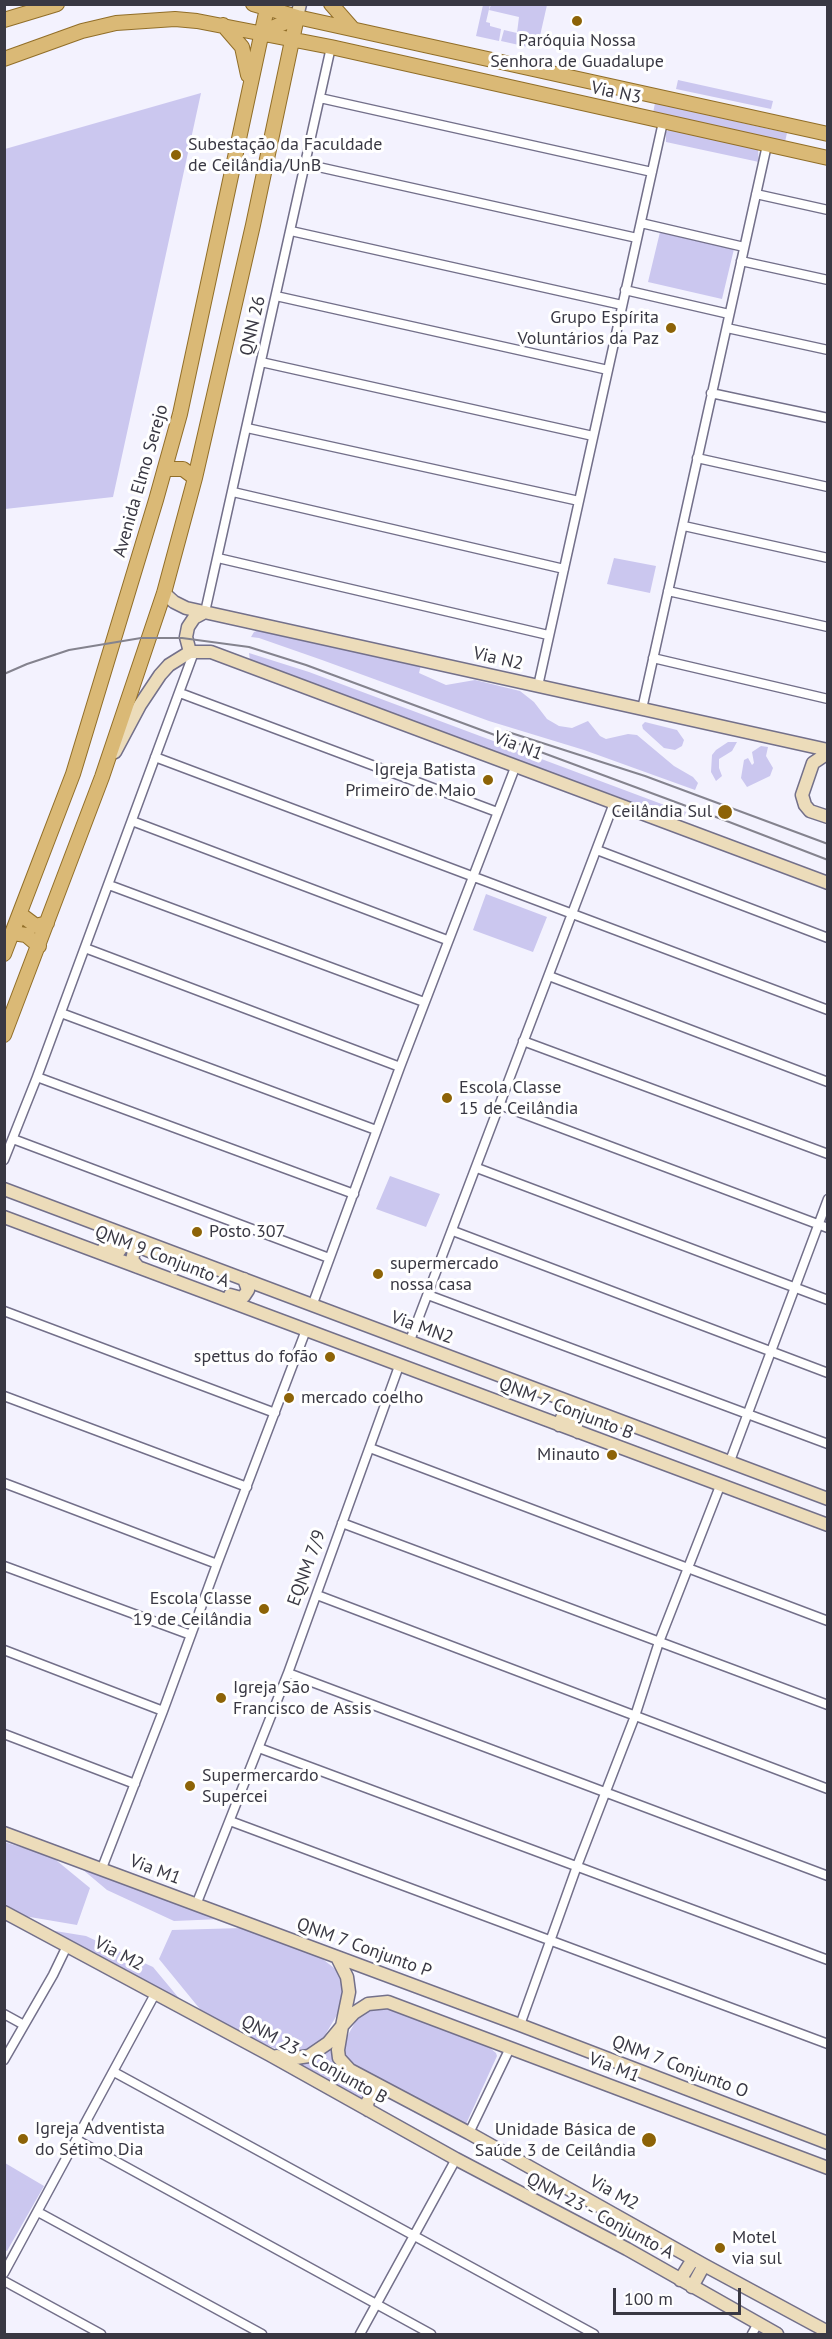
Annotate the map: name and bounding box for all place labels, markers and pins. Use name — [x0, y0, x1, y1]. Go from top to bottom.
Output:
marker: Paróquia Nossa Senhora de Guadalupe — [570, 14, 584, 28]
place label: Paróquia Nossa Senhora de Guadalupe — [490, 30, 664, 72]
place label: Subestação da Faculdade de Ceilândia/UnB — [188, 134, 382, 176]
marker: Subestação da Faculdade de Ceilândia/UnB — [169, 148, 183, 162]
place label: Grupo Espírita Voluntários da Paz — [518, 307, 659, 350]
marker: Grupo Espírita Voluntários da Paz — [664, 321, 678, 335]
place label: Igreja Batista Primeiro de Maio — [345, 759, 476, 802]
marker: Igreja Batista Primeiro de Maio — [481, 773, 495, 787]
place label: Ceilândia Sul — [612, 801, 712, 823]
marker: Ceilândia Sul — [716, 803, 734, 821]
place label: Escola Classe 15 de Ceilândia — [459, 1077, 578, 1120]
marker: Escola Classe 15 de Ceilândia — [440, 1091, 454, 1105]
place label: Posto 307 — [209, 1221, 285, 1243]
marker: Posto 307 — [190, 1225, 204, 1239]
place label: supermercado nossa casa — [390, 1253, 499, 1296]
marker: supermercado nossa casa — [371, 1267, 385, 1281]
place label: spettus do fofão — [194, 1346, 318, 1368]
marker: spettus do fofão — [323, 1350, 337, 1364]
place label: mercado coelho — [301, 1387, 423, 1409]
marker: mercado coelho — [282, 1391, 296, 1405]
place label: Minauto — [537, 1444, 600, 1466]
marker: Minauto — [605, 1448, 619, 1462]
place label: Escola Classe 19 de Ceilândia — [133, 1588, 252, 1630]
marker: Escola Classe 19 de Ceilândia — [257, 1602, 271, 1616]
place label: Igreja São Francisco de Assis — [233, 1677, 372, 1720]
marker: Igreja São Francisco de Assis — [214, 1691, 228, 1705]
place label: Supermercardo Supercei — [202, 1765, 319, 1808]
marker: Supermercardo Supercei — [183, 1779, 197, 1793]
place label: Igreja Adventista do Sétimo Dia — [35, 2118, 165, 2160]
place label: Unidade Básica de Saúde 3 de Ceilândia — [475, 2119, 636, 2162]
marker: Unidade Básica de Saúde 3 de Ceilândia — [640, 2131, 658, 2149]
marker: Igreja Adventista do Sétimo Dia — [16, 2132, 30, 2146]
place label: Motel via sul — [732, 2227, 782, 2270]
marker: Motel via sul — [713, 2241, 727, 2255]

